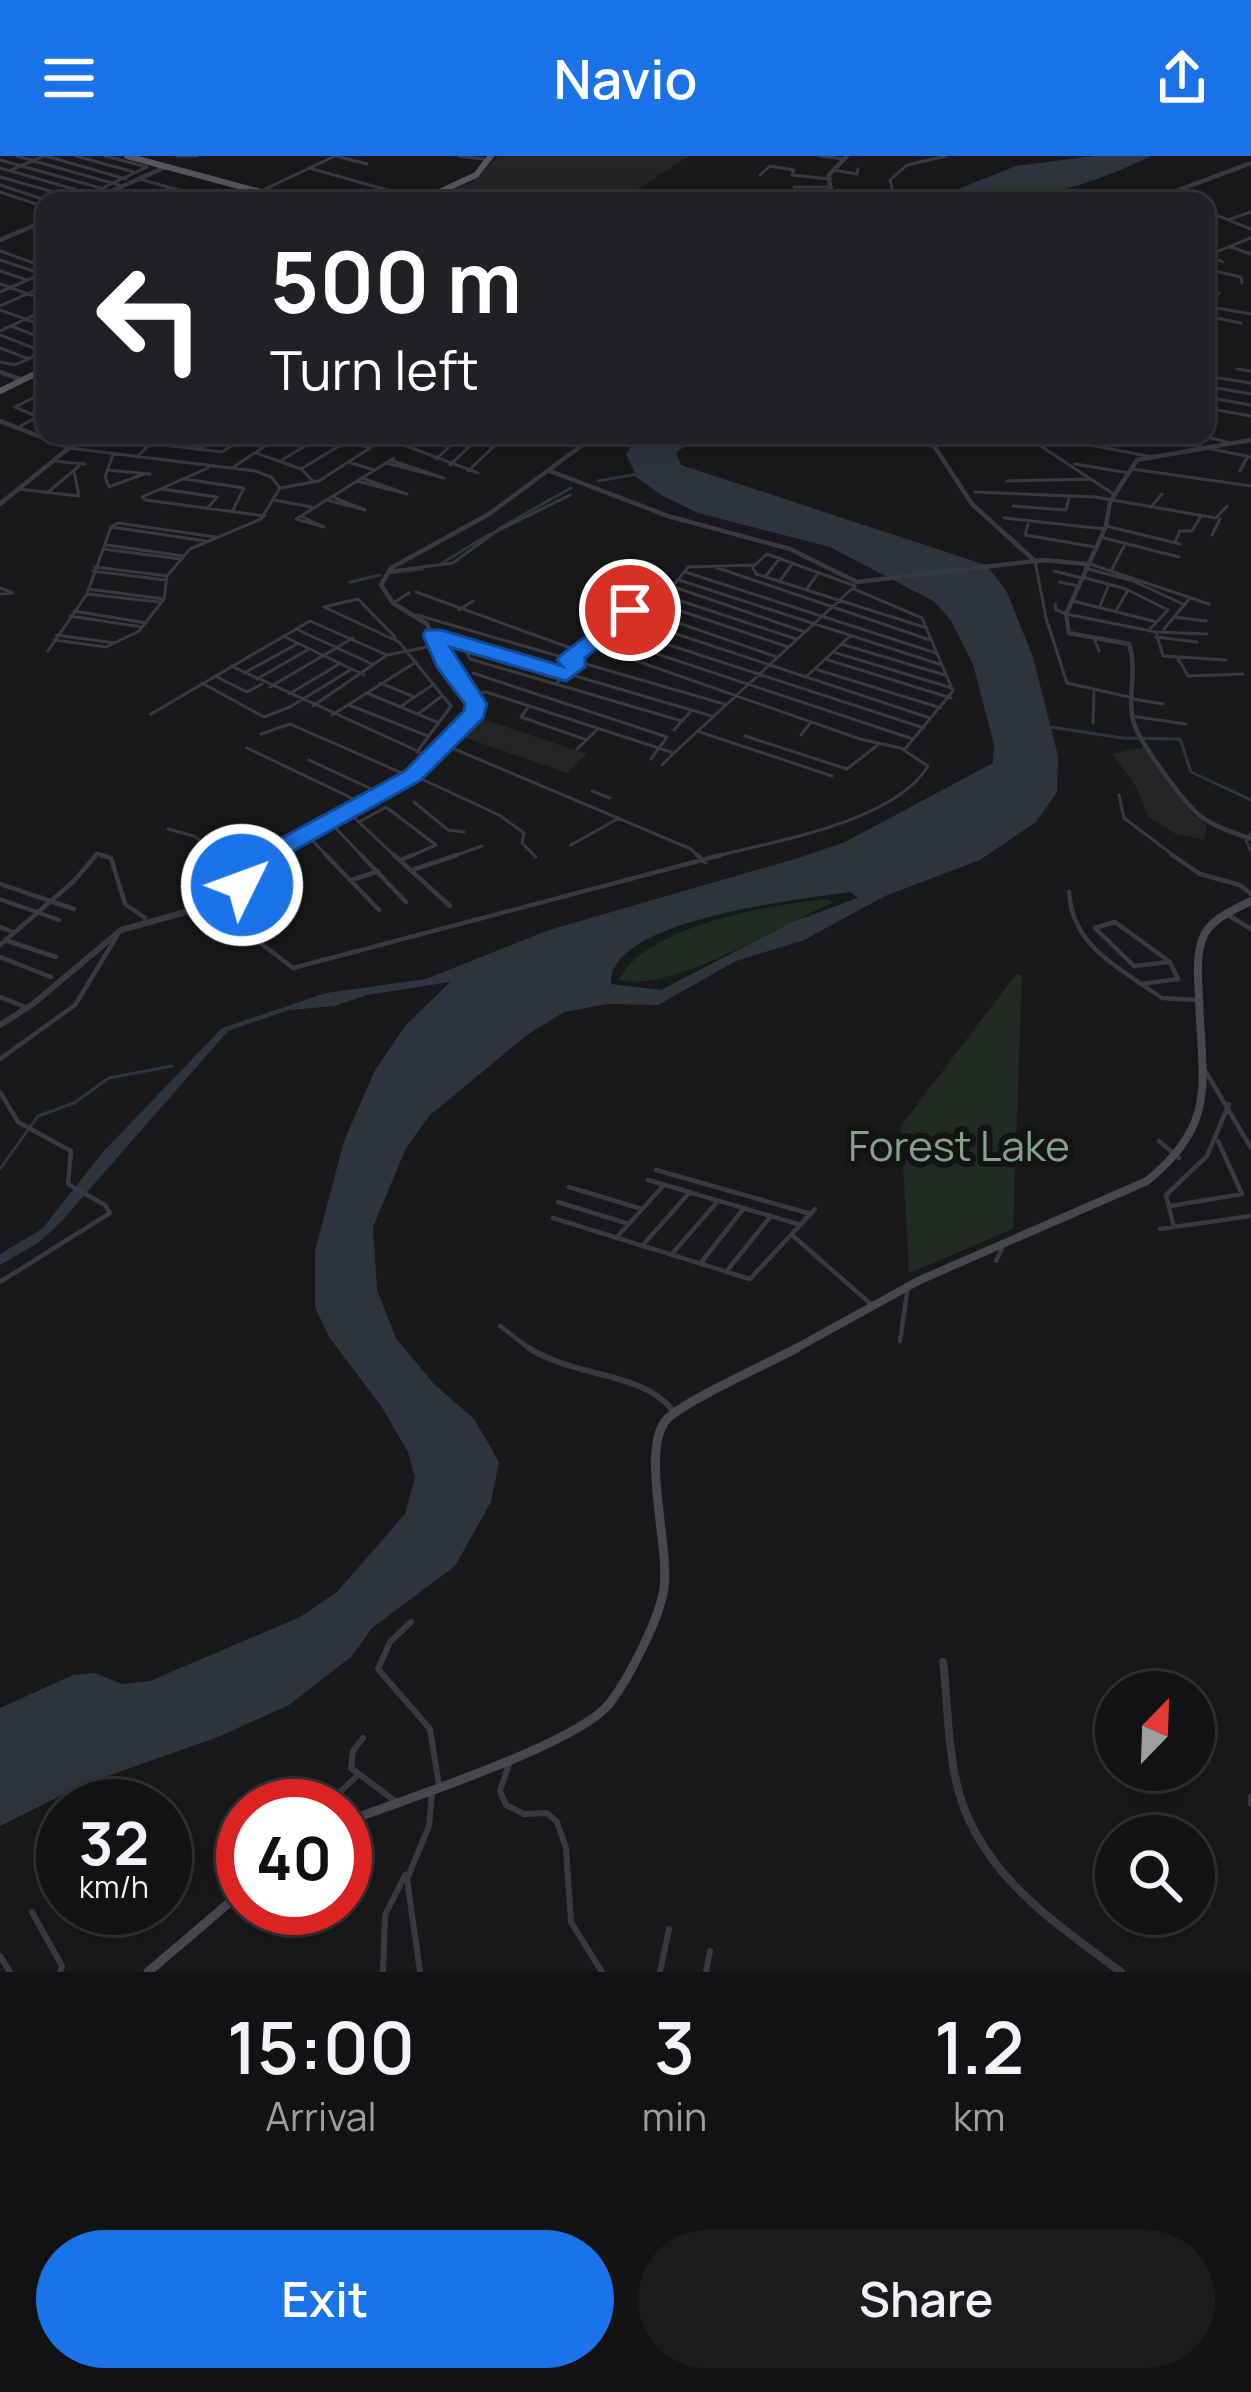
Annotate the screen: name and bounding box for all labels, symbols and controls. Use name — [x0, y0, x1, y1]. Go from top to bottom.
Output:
text: Navio — [553, 41, 698, 115]
icon: menu — [36, 45, 102, 111]
icon: share — [1149, 45, 1215, 111]
text: 500 m — [270, 223, 522, 338]
icon: left — [72, 240, 228, 396]
text: Turn left — [270, 332, 479, 406]
pin — [579, 559, 681, 661]
icon: arrive — [597, 577, 663, 643]
position arrow — [179, 822, 305, 948]
park label: Forest Lake — [848, 1116, 1070, 1174]
north arrow — [1095, 1671, 1215, 1791]
map controls — [1095, 1671, 1215, 1935]
speed limit sign: 40 — [216, 1779, 372, 1935]
text: 32 — [79, 1801, 149, 1883]
button: search — [1095, 1815, 1215, 1935]
text: km/h — [79, 1866, 149, 1907]
text: 15:00 — [227, 1997, 415, 2096]
text: 3 — [654, 1997, 695, 2096]
text: 1.2 — [934, 1997, 1024, 2096]
text: Arrival — [265, 2089, 377, 2143]
text: min — [642, 2089, 707, 2143]
text: km — [953, 2089, 1005, 2143]
button: Exit — [36, 2230, 614, 2368]
button: Share — [638, 2230, 1215, 2368]

